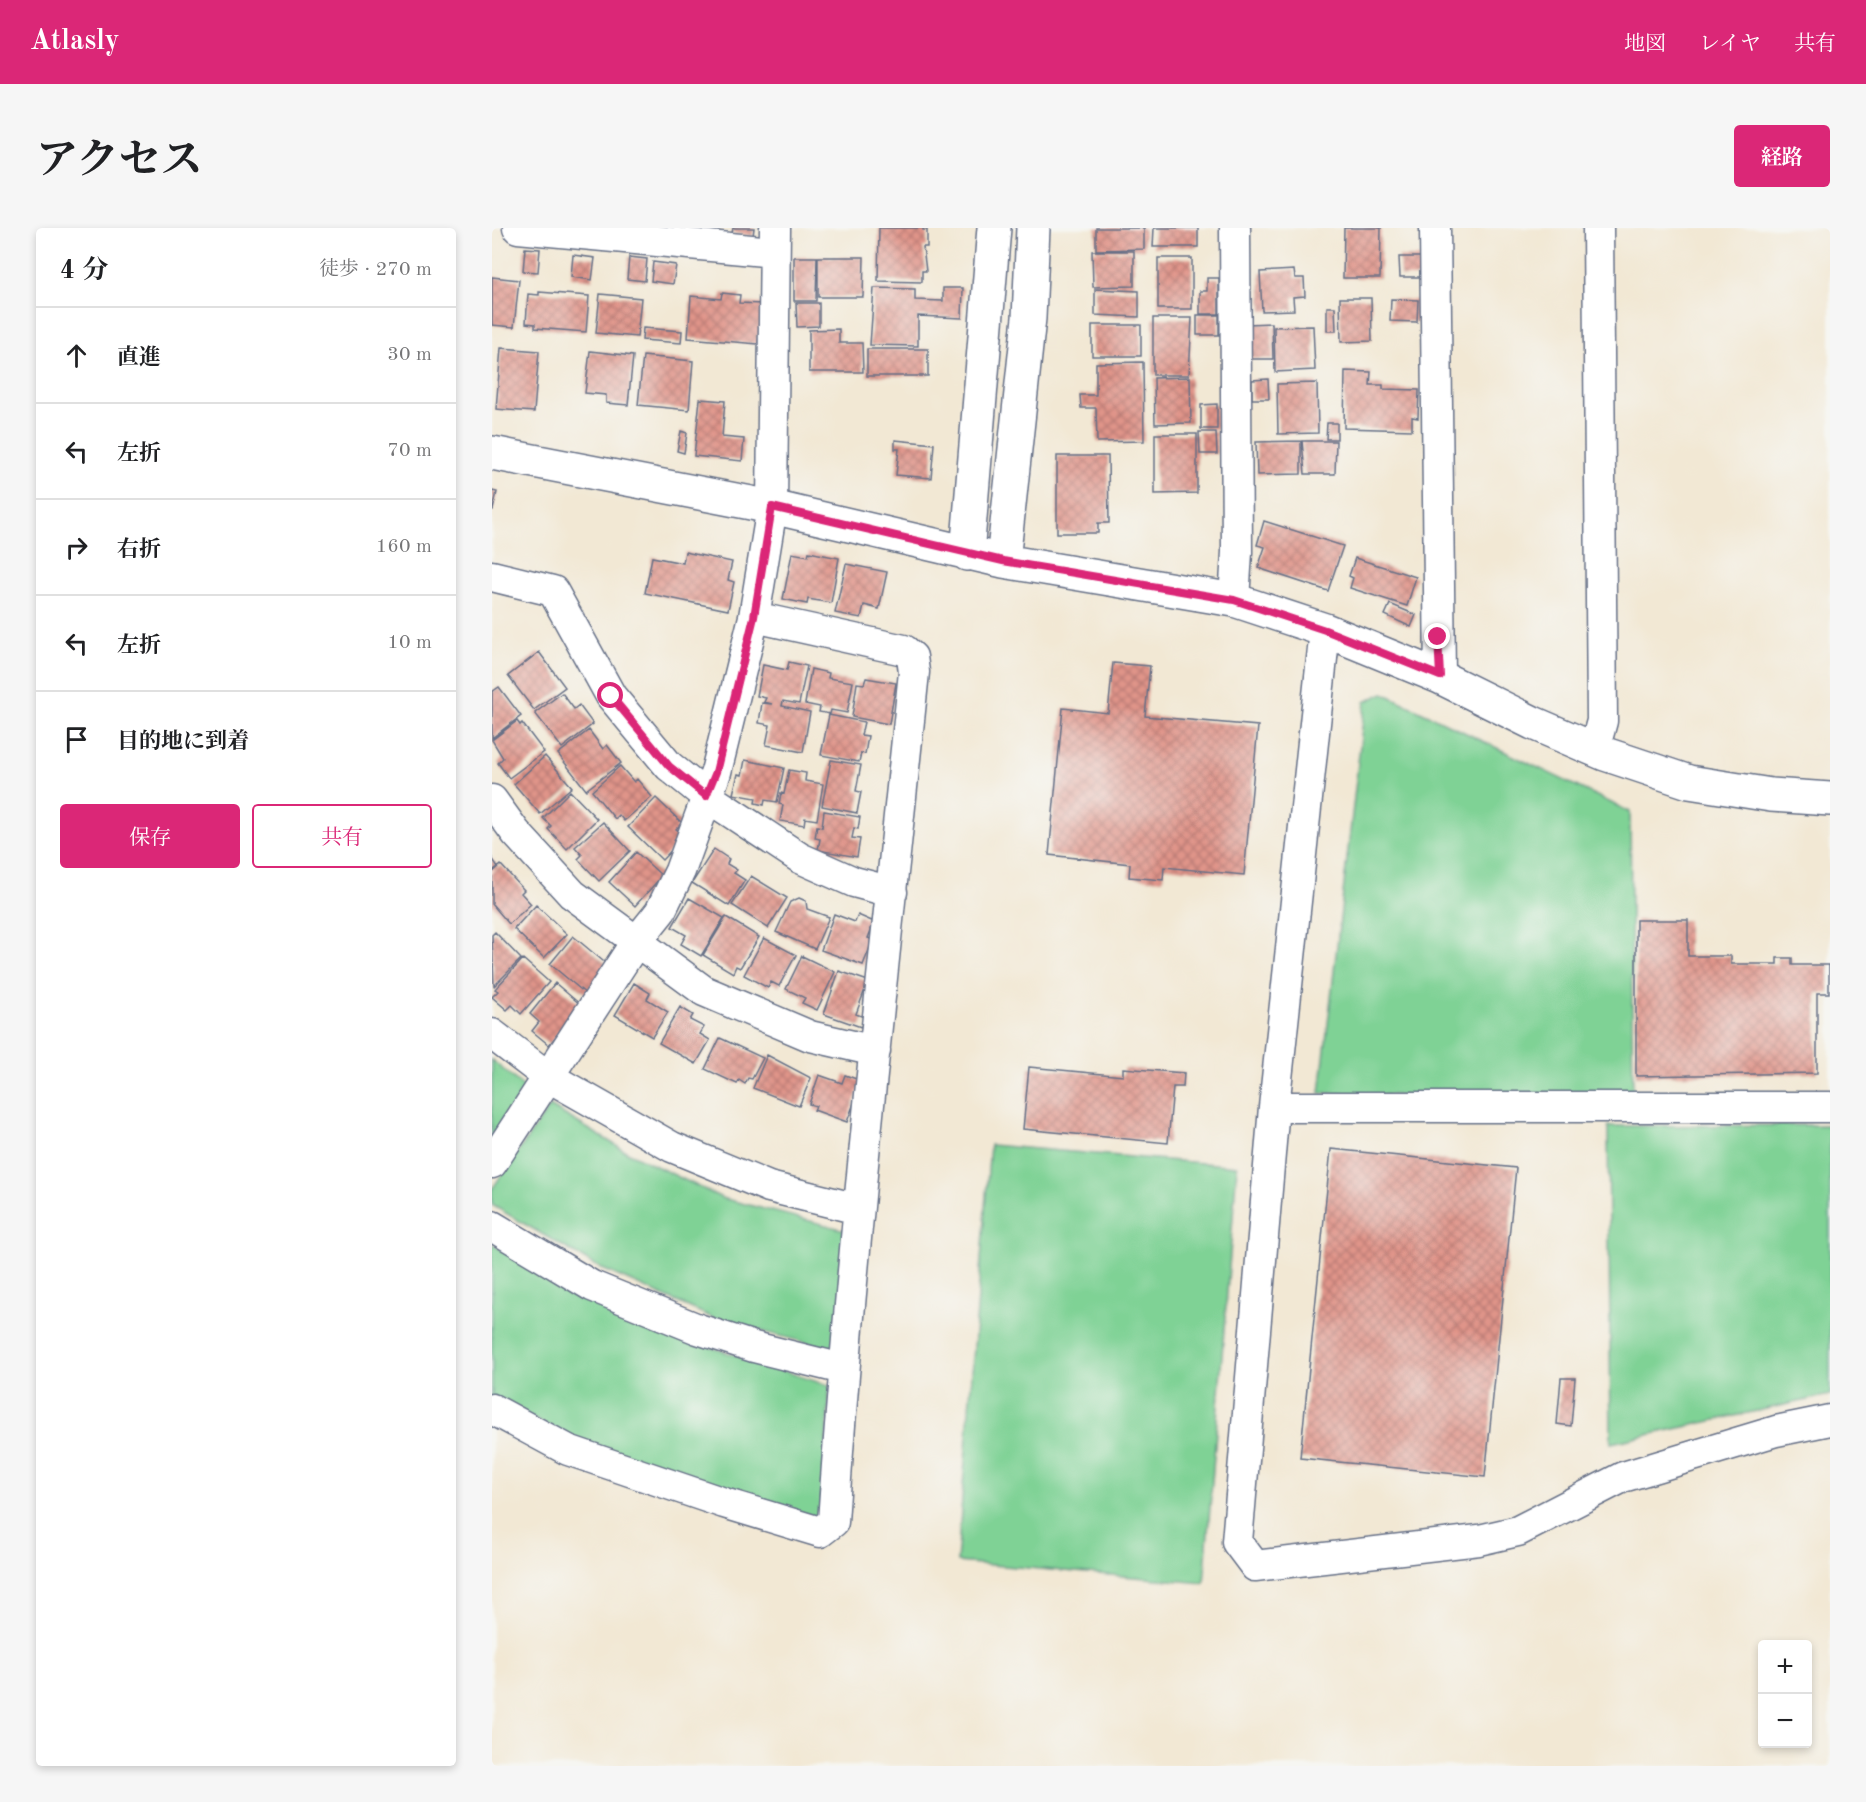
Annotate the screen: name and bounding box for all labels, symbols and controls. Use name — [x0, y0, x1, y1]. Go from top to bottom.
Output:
text: Atlasly — [30, 28, 120, 56]
text: 地図 — [1624, 34, 1666, 55]
text: レイヤ — [1699, 34, 1761, 55]
text: 共有 — [1794, 34, 1836, 55]
button: 経路 — [1734, 125, 1830, 187]
text: アクセス — [36, 141, 203, 183]
text: 4 分 — [60, 258, 108, 284]
text: 徒歩 · 270 m — [319, 260, 432, 280]
icon: ahead — [60, 339, 93, 372]
text: 30 m — [387, 345, 432, 365]
text: 直進 — [117, 347, 161, 369]
icon: left — [60, 435, 93, 468]
text: 70 m — [387, 441, 432, 461]
text: 左折 — [117, 443, 161, 465]
icon: right — [60, 531, 93, 564]
text: 160 m — [376, 537, 432, 557]
text: 右折 — [117, 539, 161, 561]
route end — [1424, 623, 1450, 649]
icon: left — [60, 627, 93, 660]
text: 10 m — [387, 633, 432, 653]
text: 左折 — [117, 635, 161, 657]
route start — [597, 682, 623, 708]
icon: arrive — [60, 723, 93, 756]
text: 目的地に到着 — [117, 731, 249, 753]
button: 保存 — [60, 804, 240, 868]
button: 共有 — [252, 804, 432, 868]
map controls — [1758, 1640, 1812, 1748]
button: + — [1758, 1640, 1812, 1694]
button: − — [1758, 1694, 1812, 1748]

